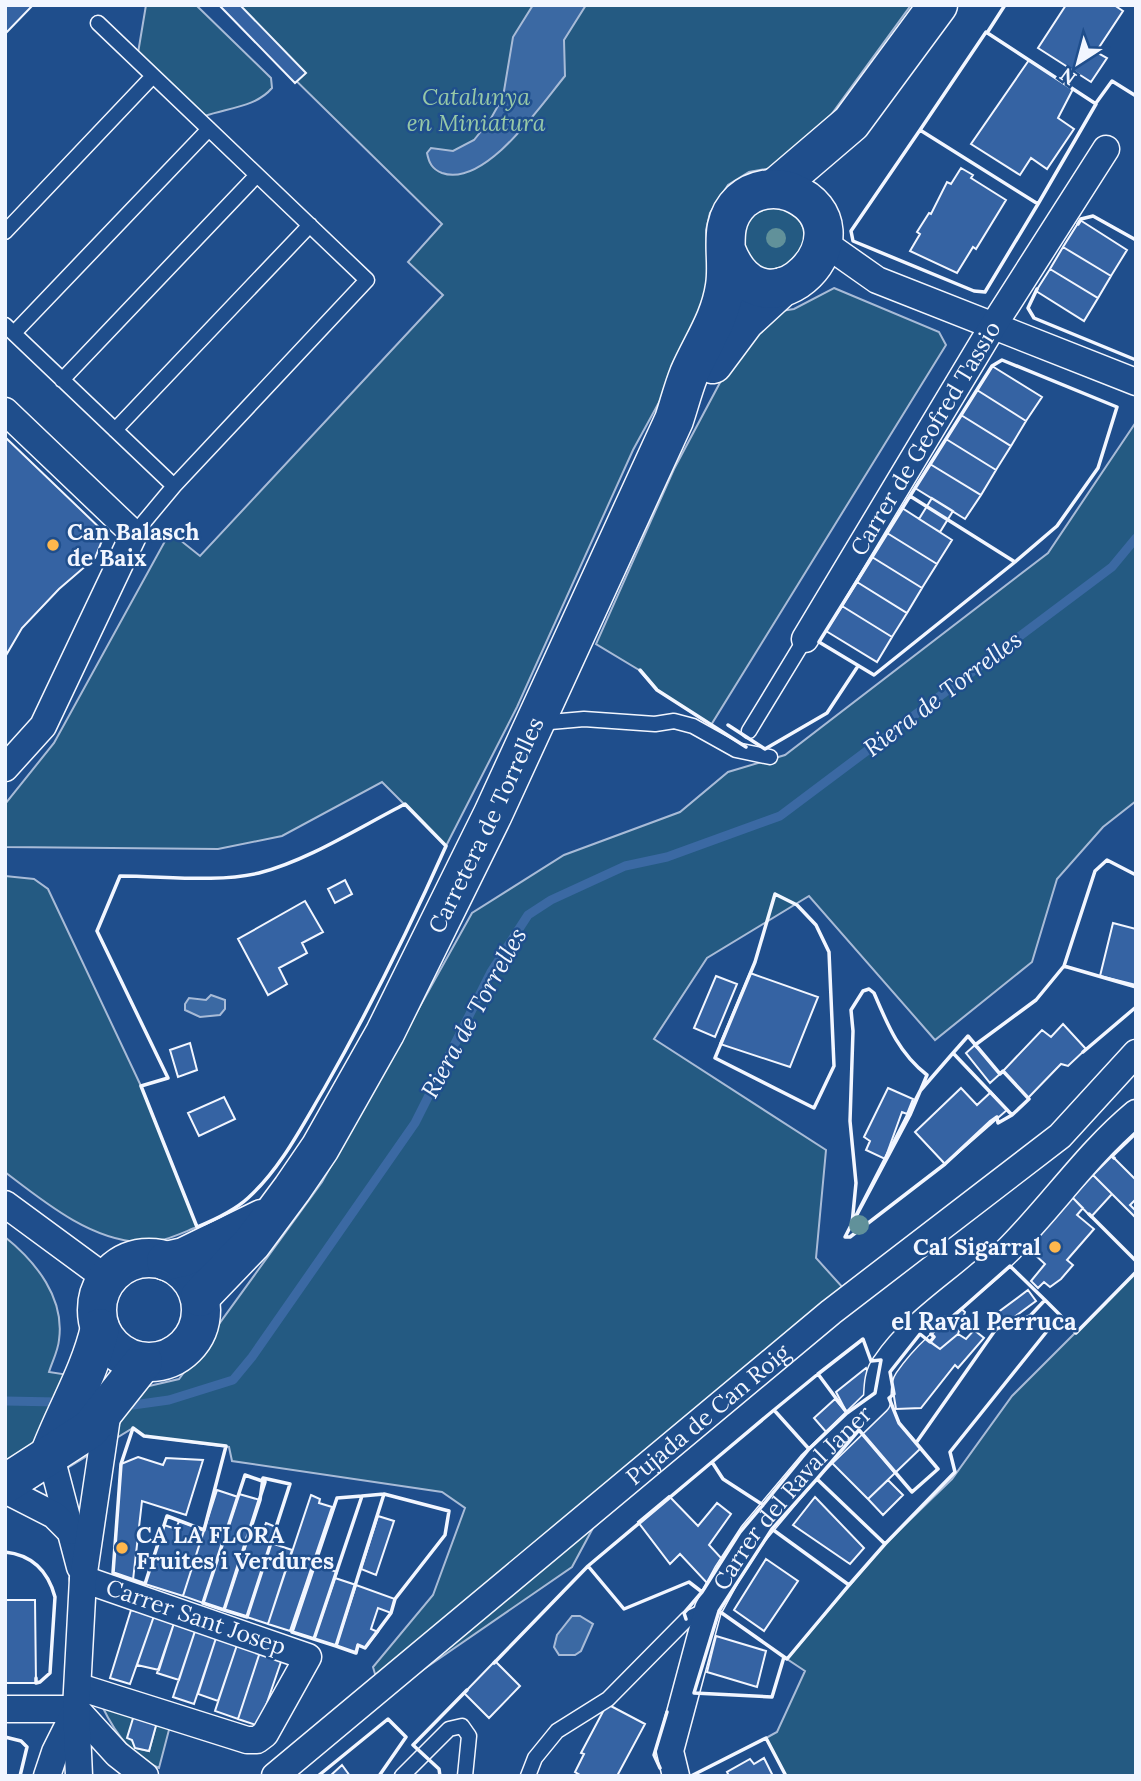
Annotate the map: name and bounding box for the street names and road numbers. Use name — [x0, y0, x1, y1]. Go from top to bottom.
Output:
street label: Carrer de Geofred Tassio — [843, 315, 1007, 561]
street label: Carretera de Torrelles — [421, 712, 550, 938]
street label: Pujada de Can Roig — [620, 1337, 796, 1491]
street label: Carrer del Raval Janer — [706, 1399, 878, 1595]
street label: Carrer Sant Josep — [102, 1572, 290, 1661]

